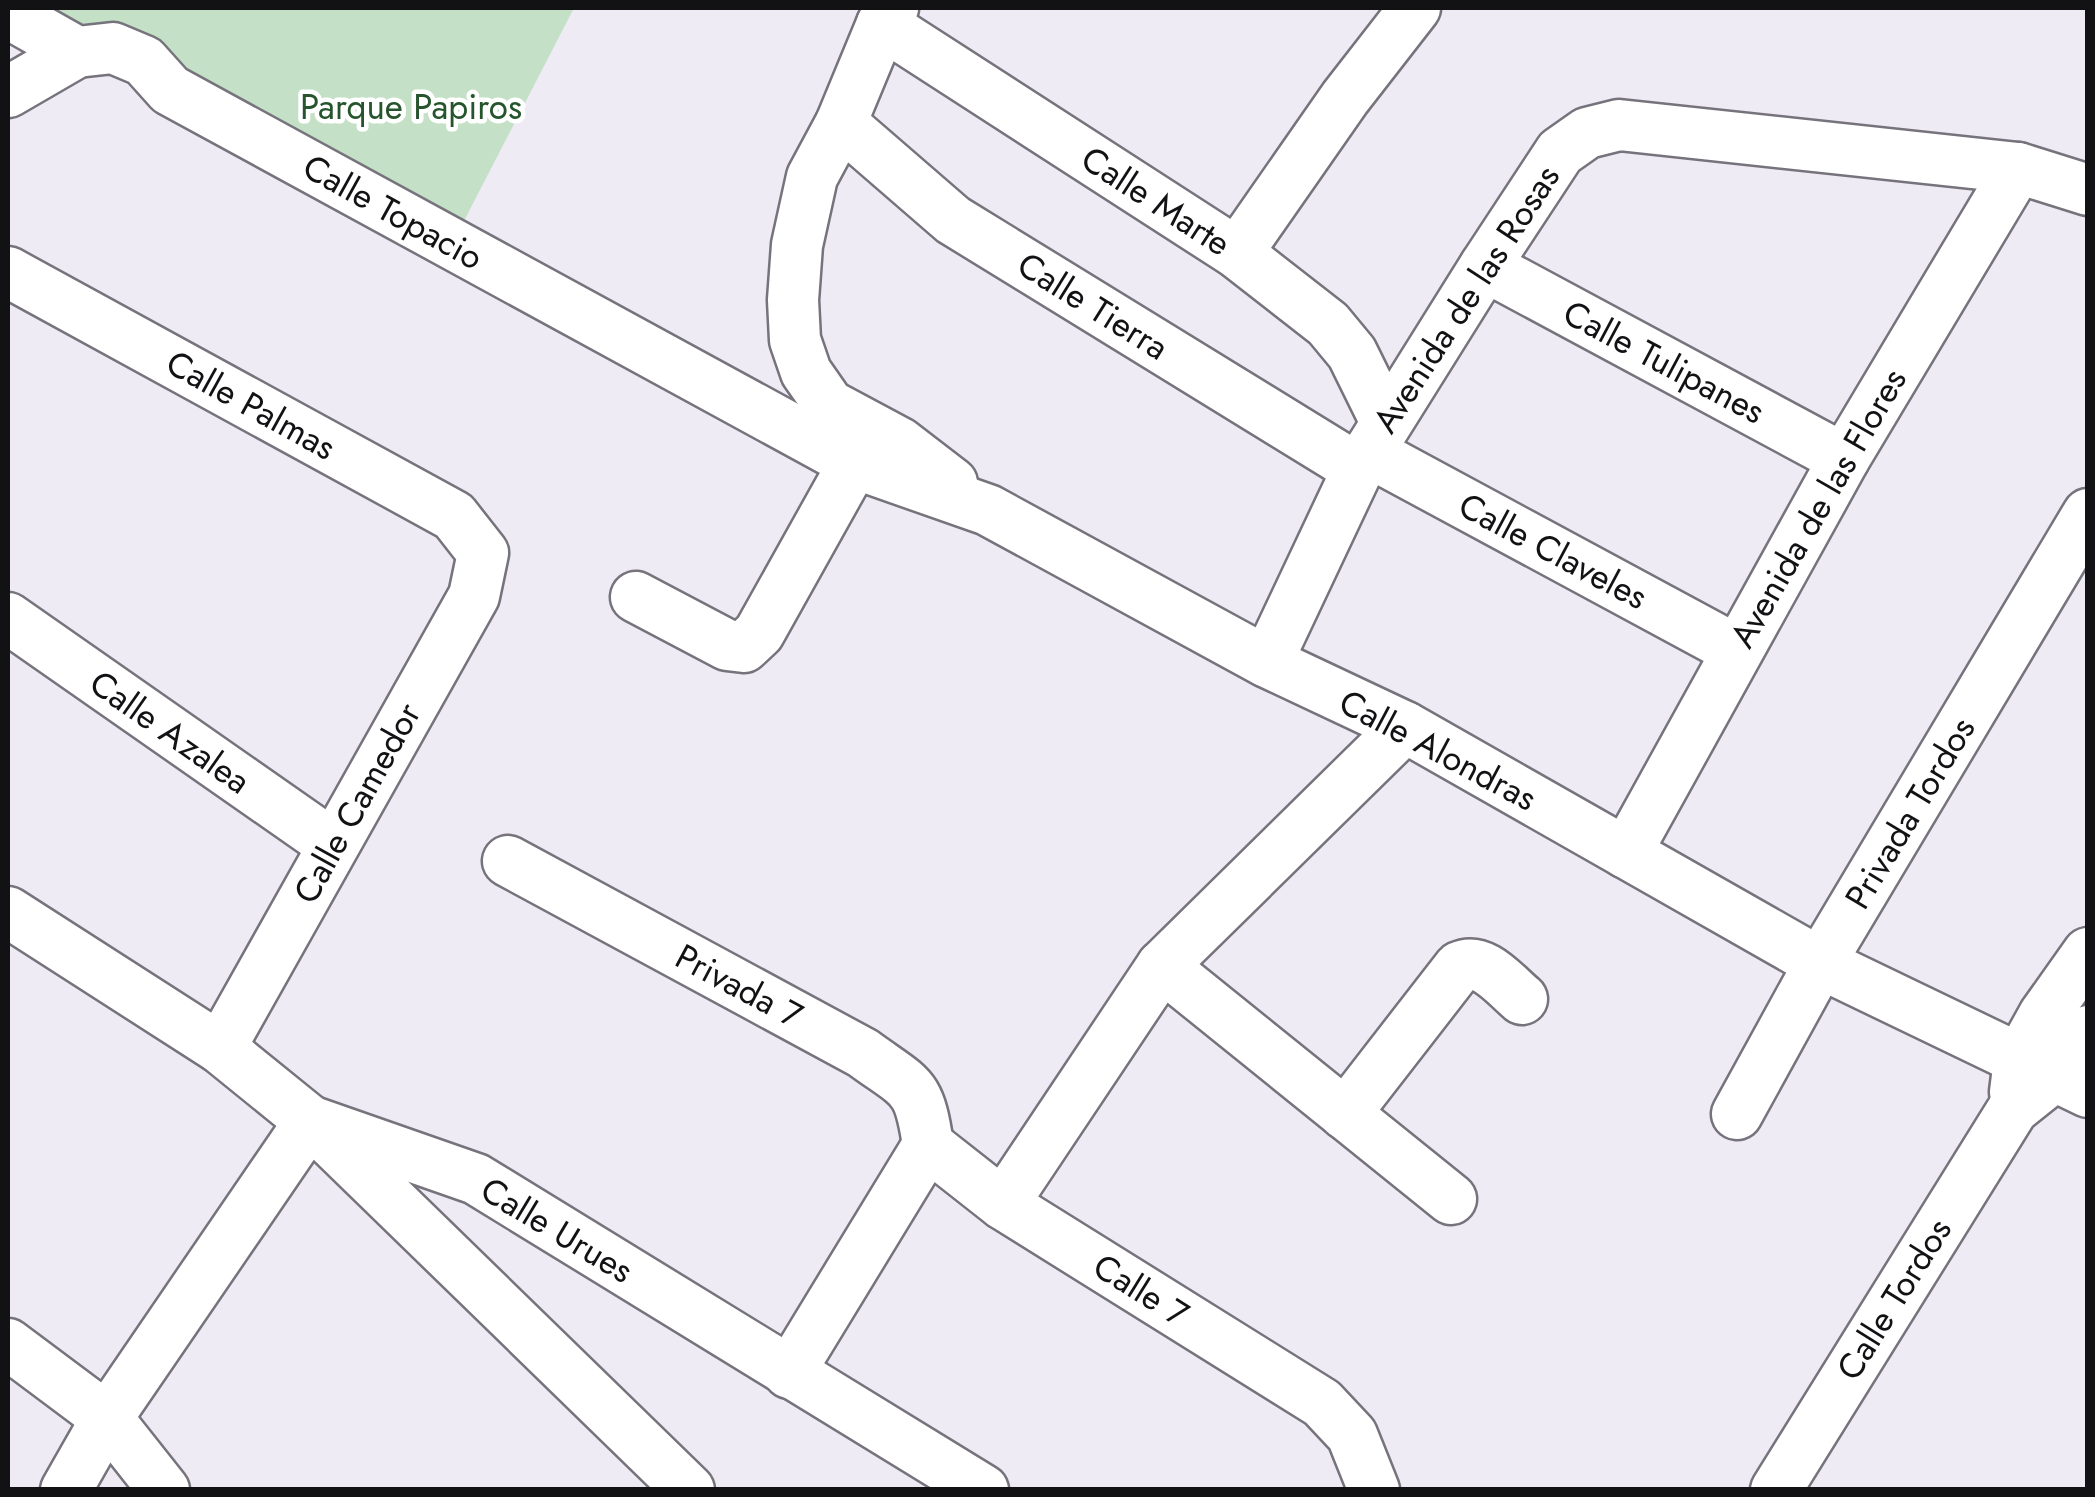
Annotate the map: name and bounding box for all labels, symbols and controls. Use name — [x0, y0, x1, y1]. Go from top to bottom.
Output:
park label: Parque Papiros — [300, 82, 522, 132]
street label: Calle Marte — [1071, 134, 1241, 268]
street label: Calle Topacio — [294, 142, 492, 282]
street label: Avenida de las Rosas — [1360, 155, 1572, 443]
street label: Calle Tierra — [1008, 240, 1178, 372]
street label: Calle Tulipanes — [1554, 288, 1774, 436]
street label: Calle Palmas — [157, 338, 345, 472]
street label: Avenida de las Flores — [1718, 359, 1918, 657]
street label: Calle Claveles — [1450, 480, 1656, 622]
street label: Calle Azalea — [79, 658, 261, 806]
street label: Calle Alondras — [1330, 677, 1546, 823]
street label: Calle Camedor — [281, 694, 433, 912]
street label: Privada Tordos — [1833, 707, 1987, 919]
street label: Privada 7 — [667, 932, 812, 1041]
street label: Calle Urues — [471, 1165, 643, 1295]
street label: Calle Tordos — [1824, 1208, 1964, 1390]
street label: Calle 7 — [1084, 1241, 1199, 1339]

